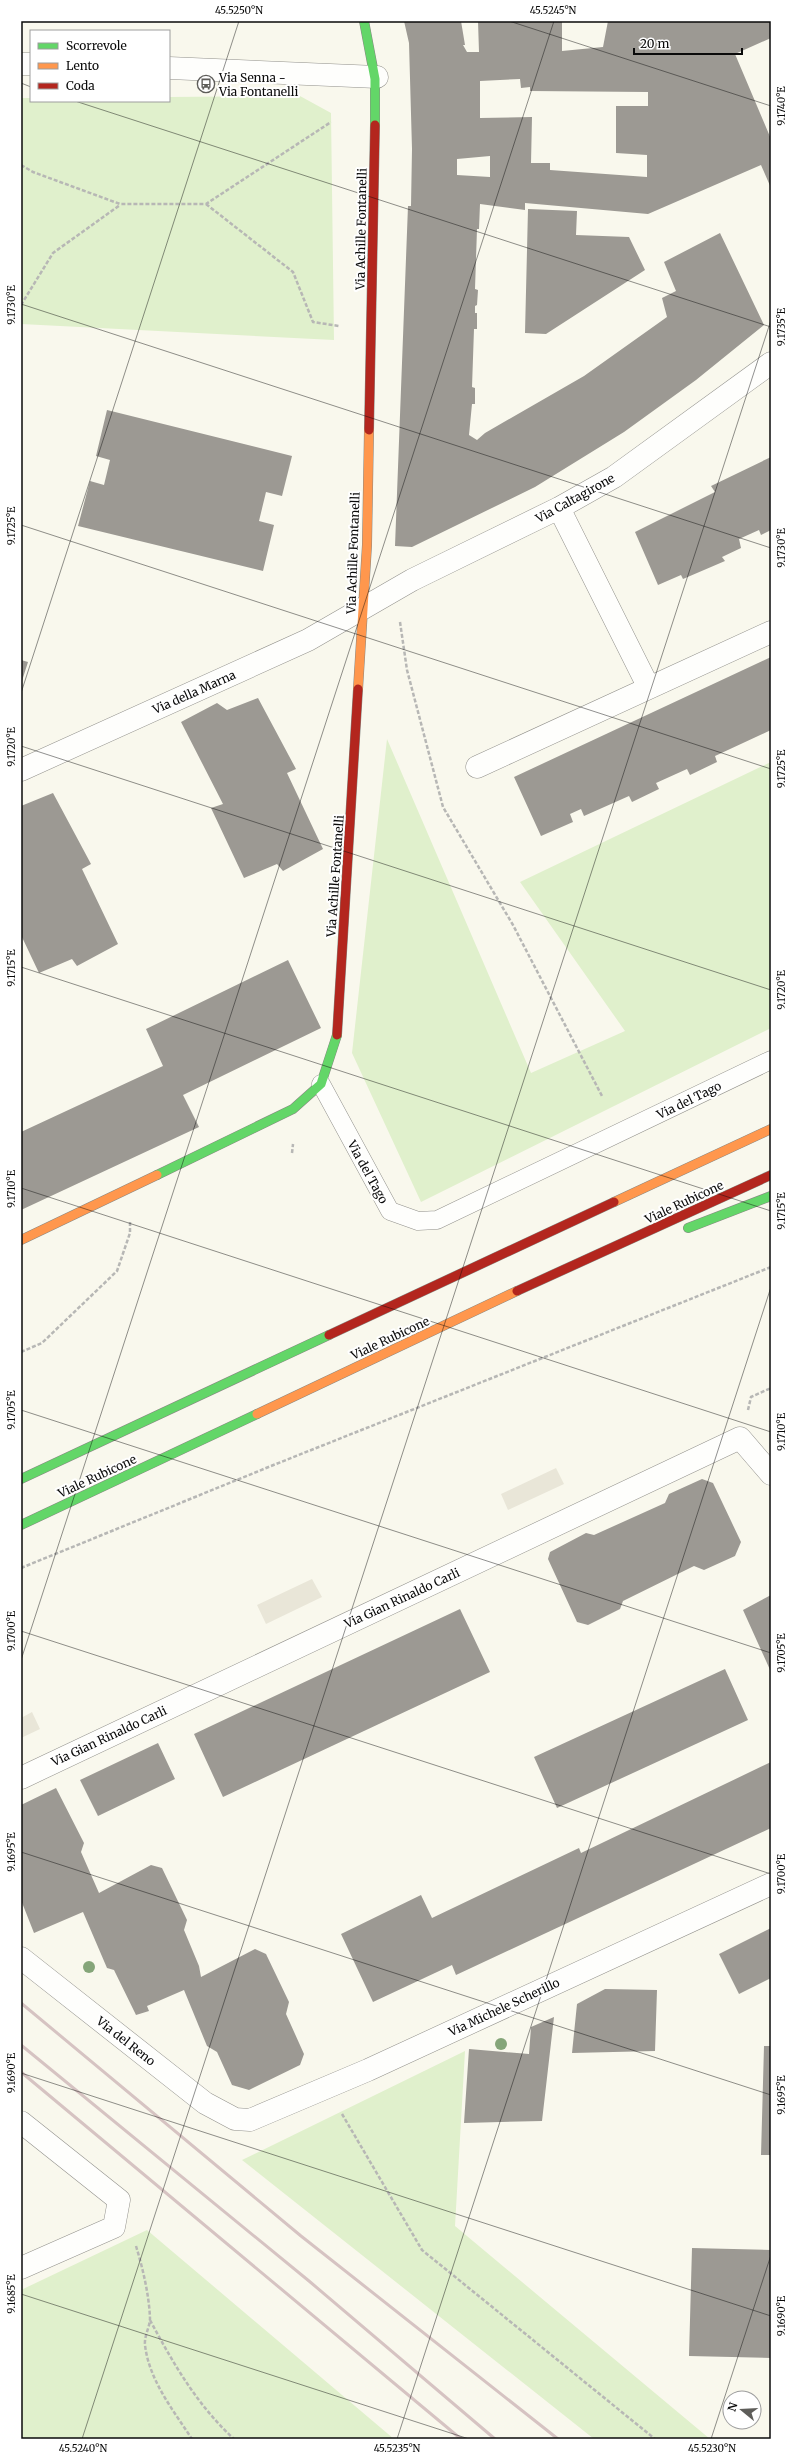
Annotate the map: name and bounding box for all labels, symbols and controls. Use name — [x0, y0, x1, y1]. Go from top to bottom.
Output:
text: 45.5250°N — [215, 4, 263, 17]
text: 45.5245°N — [530, 4, 577, 17]
legend — [30, 30, 170, 102]
scale bar — [634, 30, 742, 56]
text: 20 m — [640, 36, 669, 51]
text: Scorrevole — [66, 38, 127, 53]
text: Lento — [66, 58, 99, 73]
place label: Via Senna - Via Fontanelli — [218, 70, 299, 99]
bus stop icon: Via Senna - Via Fontanelli — [196, 74, 216, 94]
text: Coda — [66, 78, 95, 93]
text: 9.1740°E — [775, 86, 788, 126]
street label: Via Achille Fontanelli — [352, 168, 370, 291]
text: 9.1730°E — [5, 285, 18, 325]
text: 9.1735°E — [775, 307, 788, 346]
street label: Via Caltagirone — [532, 470, 617, 526]
street label: Via Achille Fontanelli — [343, 492, 363, 615]
text: 9.1725°E — [5, 506, 18, 545]
text: 9.1730°E — [775, 528, 788, 568]
street label: Via della Marna — [149, 667, 238, 717]
text: 9.1720°E — [5, 727, 18, 767]
text: 9.1725°E — [775, 749, 788, 788]
street label: Via Achille Fontanelli — [323, 815, 347, 938]
text: 9.1715°E — [5, 949, 18, 987]
text: 9.1720°E — [775, 970, 788, 1010]
street label: Via del Tago — [653, 1078, 724, 1122]
street label: Via del Tago — [344, 1137, 391, 1206]
text: 9.1710°E — [5, 1169, 18, 1208]
street label: Viale Rubicone — [642, 1177, 726, 1227]
text: 9.1715°E — [775, 1192, 788, 1230]
street label: Viale Rubicone — [348, 1313, 432, 1363]
text: 9.1705°E — [5, 1390, 18, 1430]
text: 9.1710°E — [775, 1412, 788, 1451]
street label: Viale Rubicone — [55, 1451, 139, 1501]
street label: Via Gian Rinaldo Carli — [341, 1565, 462, 1632]
text: 9.1700°E — [5, 1610, 18, 1651]
text: 9.1705°E — [775, 1633, 788, 1673]
street label: Via Gian Rinaldo Carli — [48, 1703, 169, 1770]
text: 9.1695°E — [5, 1832, 18, 1872]
text: 9.1700°E — [775, 1853, 788, 1894]
street label: Via Michele Scherillo — [445, 1975, 562, 2040]
street label: Via del Reno — [93, 2013, 158, 2069]
text: 9.1690°E — [5, 2052, 18, 2093]
text: 9.1695°E — [775, 2075, 788, 2115]
text: 9.1685°E — [5, 2274, 18, 2314]
text: 9.1690°E — [775, 2295, 788, 2336]
north arrow — [722, 2390, 762, 2430]
text: N — [724, 2400, 741, 2413]
text: 45.5240°N — [59, 2442, 107, 2455]
text: 45.5235°N — [374, 2442, 421, 2455]
text: 45.5230°N — [688, 2442, 736, 2455]

